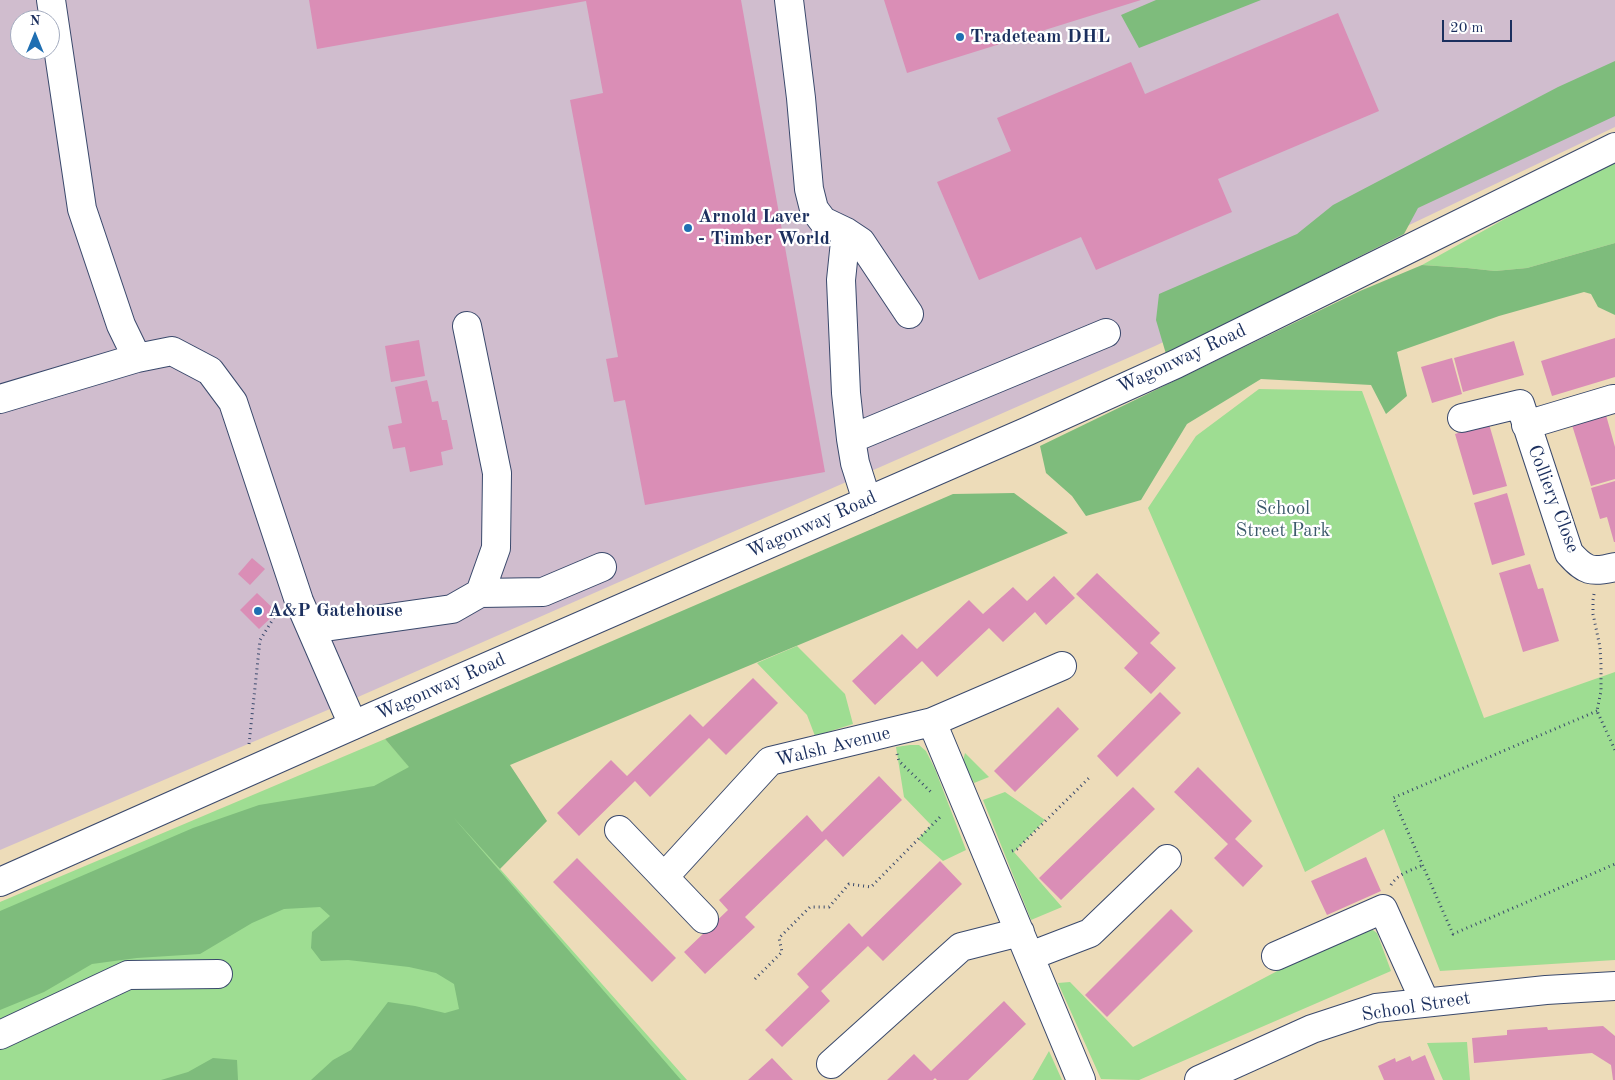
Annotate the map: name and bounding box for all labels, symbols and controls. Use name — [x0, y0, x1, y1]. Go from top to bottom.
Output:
north arrow — [10, 10, 60, 60]
scale bar — [1445, 10, 1515, 42]
text: N — [30, 14, 40, 28]
text: 20 m — [1450, 21, 1484, 36]
place label: Tradeteam DHL — [970, 26, 1110, 48]
marker: Tradeteam DHL — [954, 31, 966, 43]
place label: Arnold Laver - Timber World — [698, 206, 830, 250]
marker: Arnold Laver - Timber World — [682, 222, 694, 234]
street label: Wagonway Road — [1114, 319, 1250, 399]
street label: Colliery Close — [1522, 442, 1584, 556]
street label: Wagonway Road — [744, 486, 880, 564]
park label: School Street Park — [1236, 498, 1330, 542]
place label: A&P Gatehouse — [268, 600, 403, 622]
marker: A&P Gatehouse — [252, 605, 264, 617]
street label: Wagonway Road — [373, 648, 509, 726]
street label: Walsh Avenue — [773, 722, 893, 772]
street label: School Street — [1360, 987, 1472, 1027]

